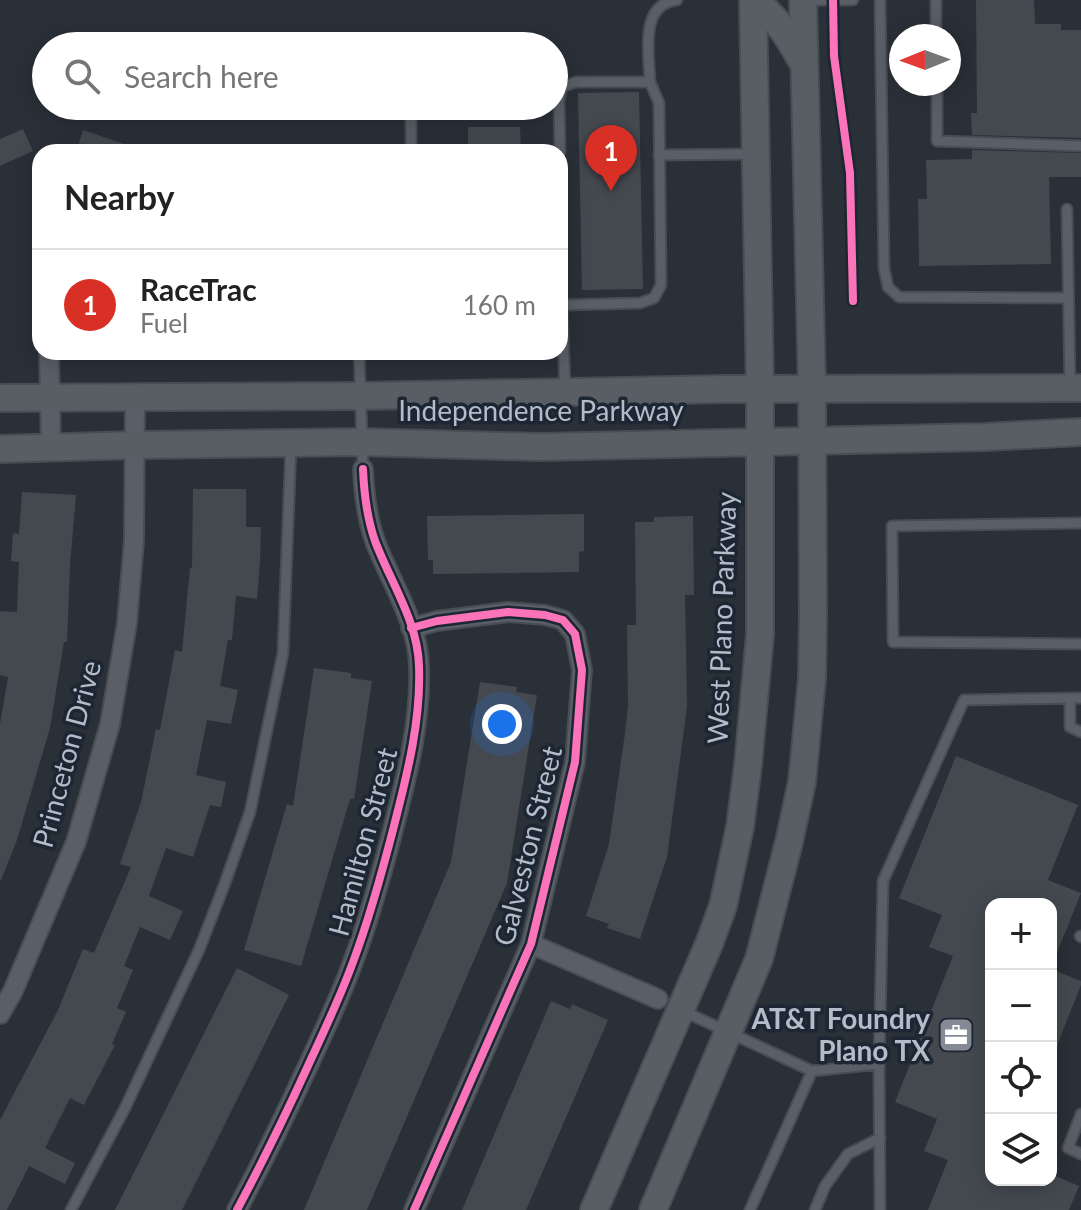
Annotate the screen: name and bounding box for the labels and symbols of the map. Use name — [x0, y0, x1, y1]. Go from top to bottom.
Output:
north arrow — [889, 24, 961, 96]
pin: 1 — [585, 125, 637, 191]
street label: Independence Parkway — [398, 393, 684, 427]
street label: West Plano Parkway — [700, 491, 742, 744]
street label: Princeton Drive — [25, 656, 107, 851]
your location — [482, 704, 522, 744]
street label: Galveston Street — [486, 743, 568, 949]
street label: Hamilton Street — [321, 744, 404, 940]
place label: AT&T Foundry Plano TX — [751, 1001, 930, 1067]
office icon: AT&T Foundry Plano TX — [937, 1016, 975, 1054]

